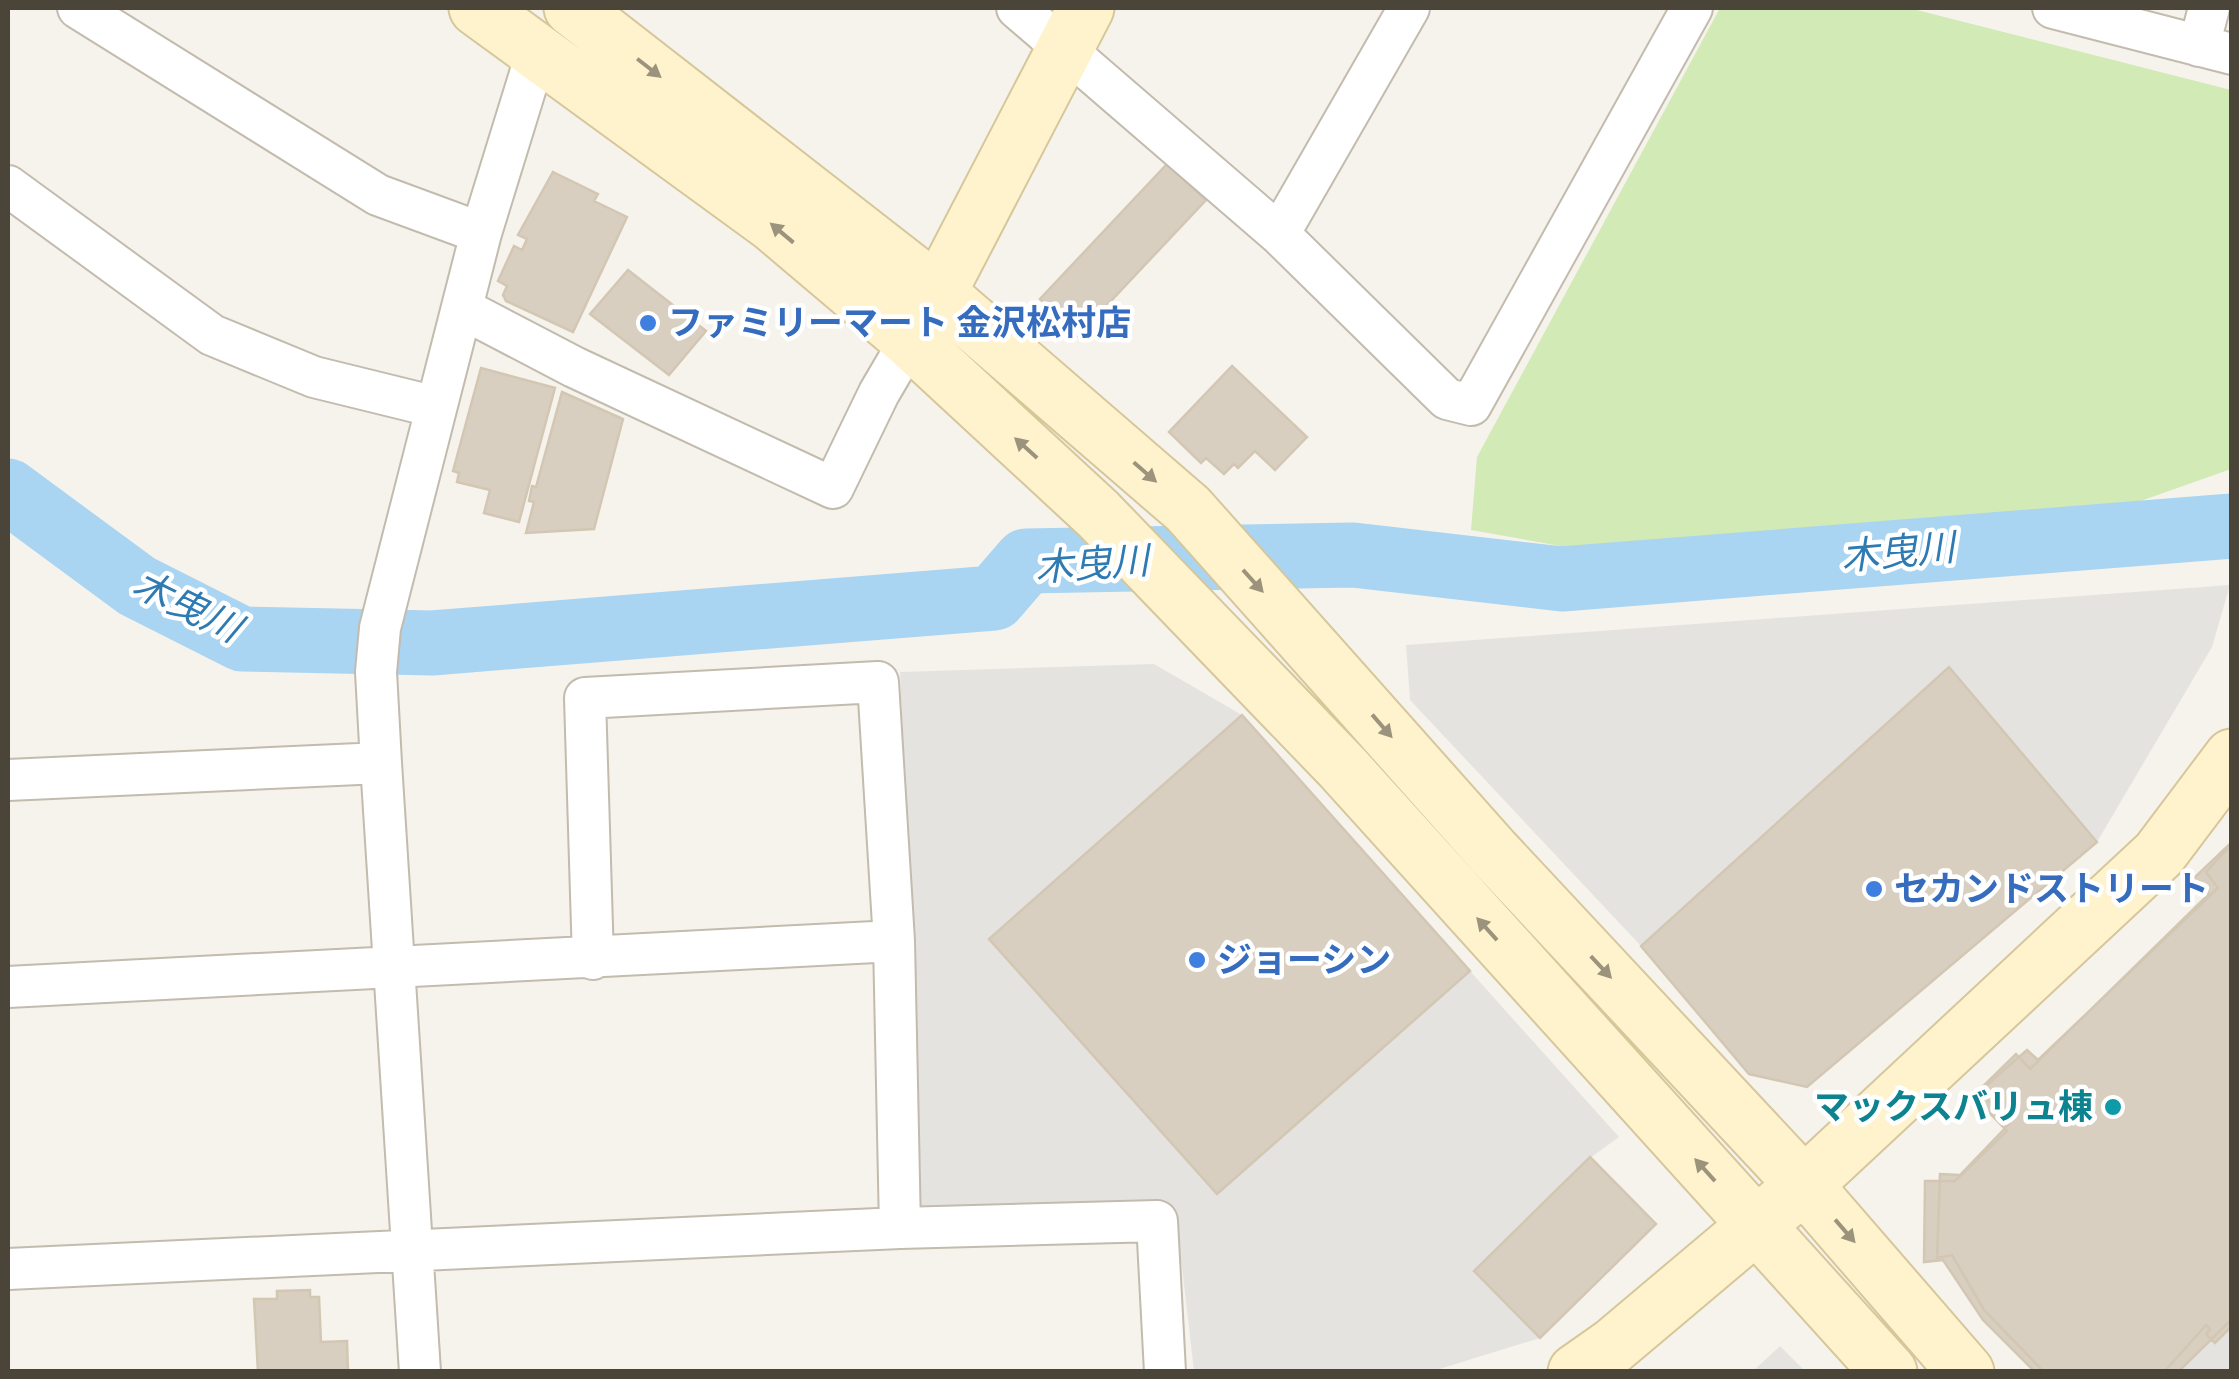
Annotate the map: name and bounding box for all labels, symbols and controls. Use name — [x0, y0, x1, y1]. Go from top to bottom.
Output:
one-way arrow — [635, 57, 661, 78]
one-way arrow — [770, 223, 795, 244]
place label: ファミリーマート 金沢松村店 — [668, 300, 1131, 346]
marker: ファミリーマート 金沢松村店 — [637, 312, 659, 334]
one-way arrow — [1014, 437, 1038, 460]
one-way arrow — [1132, 460, 1157, 482]
water label: 木曳川 — [1839, 522, 1961, 582]
water label: 木曳川 — [1033, 535, 1155, 593]
water label: 木曳川 — [125, 559, 253, 655]
one-way arrow — [1241, 569, 1264, 593]
one-way arrow — [1371, 713, 1393, 738]
place label: セカンドストリート — [1894, 866, 2209, 912]
marker: セカンドストリート — [1863, 878, 1885, 900]
one-way arrow — [1477, 917, 1499, 942]
place label: ジョーシン — [1217, 937, 1391, 983]
marker: ジョーシン — [1186, 949, 1208, 971]
one-way arrow — [1589, 954, 1611, 979]
place label: マックスバリュ棟 — [1814, 1084, 2093, 1130]
marker: マックスバリュ棟 — [2102, 1096, 2124, 1118]
one-way arrow — [1695, 1158, 1717, 1183]
one-way arrow — [1833, 1219, 1855, 1244]

